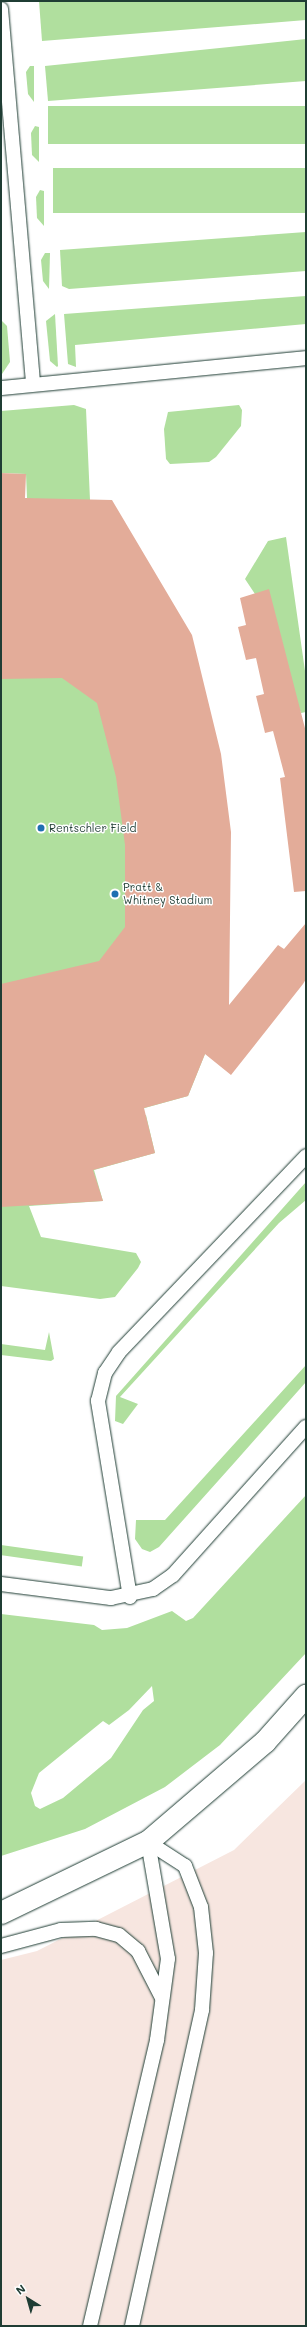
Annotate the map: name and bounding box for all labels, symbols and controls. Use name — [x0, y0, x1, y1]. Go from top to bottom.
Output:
place label: Rentschler Field — [49, 821, 136, 835]
marker: Rentschler Field — [36, 823, 46, 833]
place label: Pratt & Whitney Stadium — [123, 881, 212, 907]
marker: Pratt & Whitney Stadium — [110, 889, 120, 899]
north arrow — [8, 2279, 48, 2319]
text: N — [13, 2281, 28, 2298]

